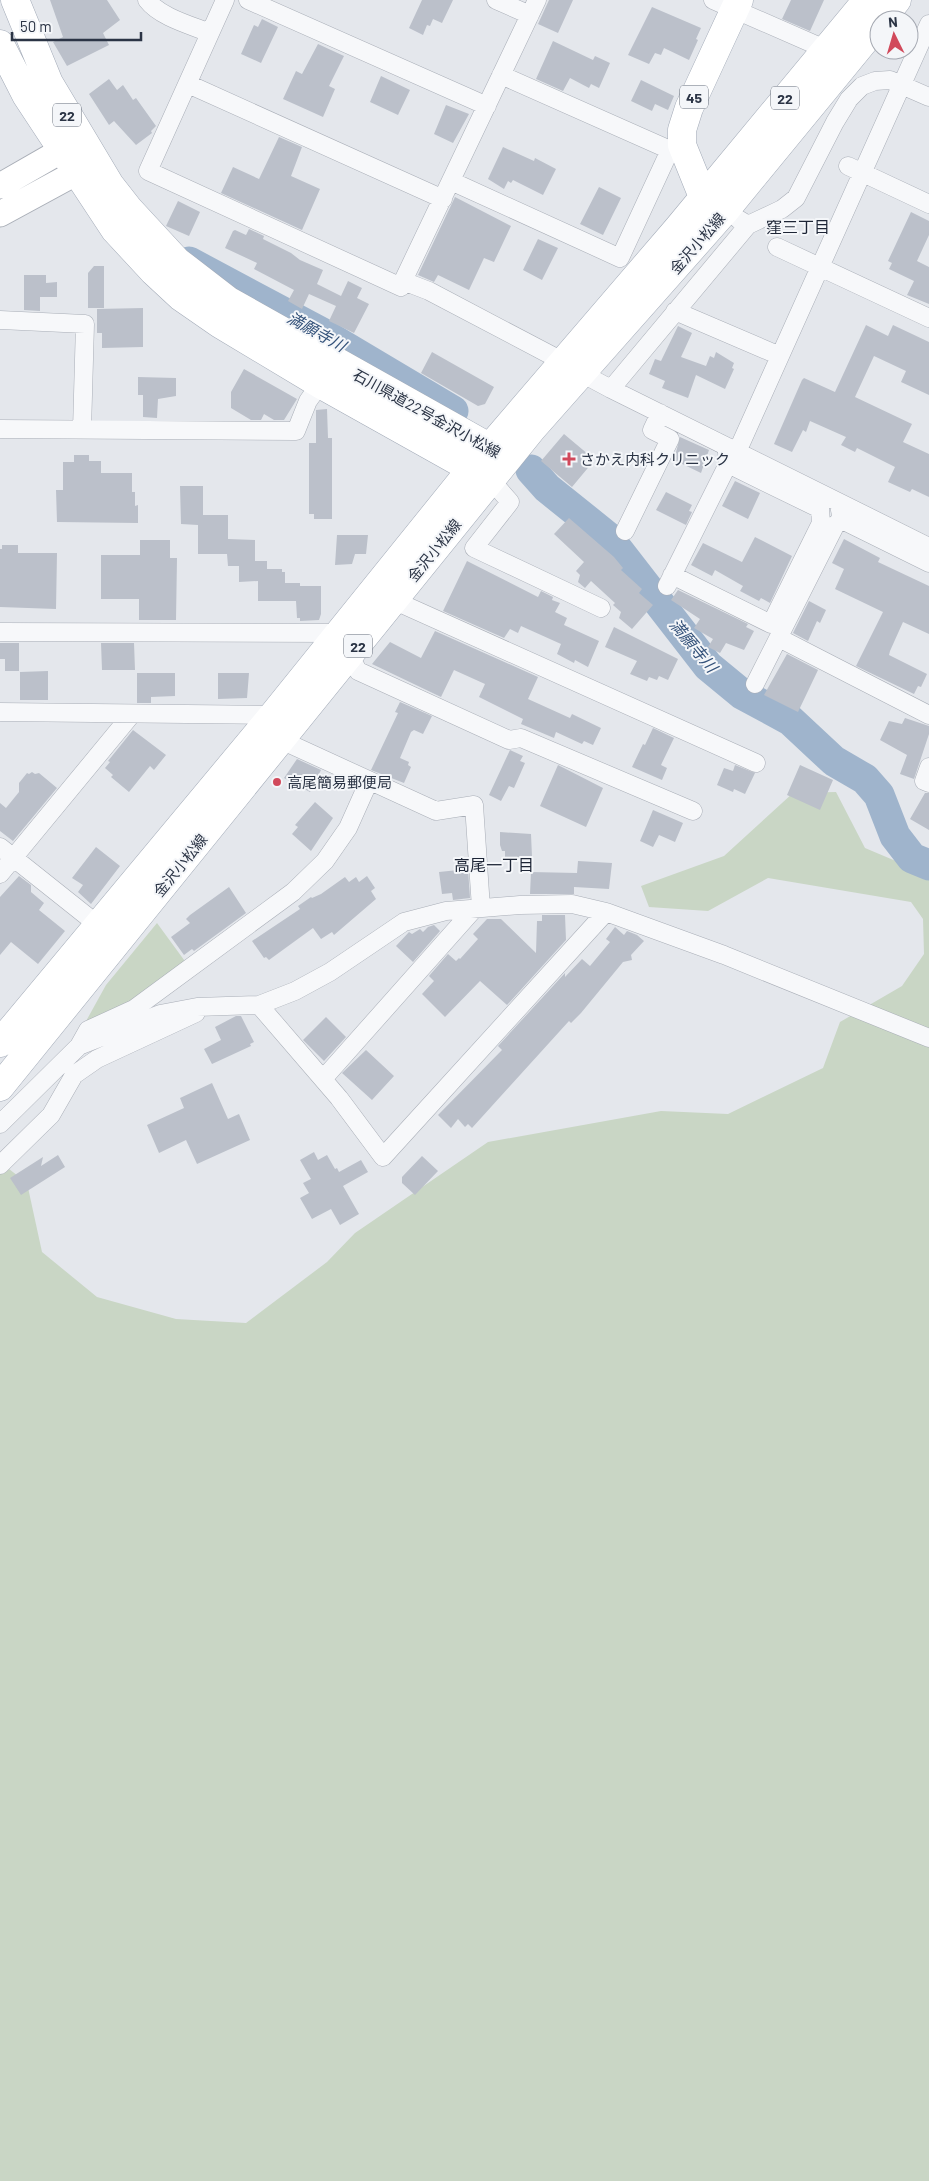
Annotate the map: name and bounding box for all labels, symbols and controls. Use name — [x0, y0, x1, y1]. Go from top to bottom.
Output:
scale bar — [12, 10, 141, 42]
north arrow — [869, 10, 919, 60]
text: N — [887, 13, 898, 30]
text: 50 m — [20, 17, 52, 35]
road number: 45 — [680, 85, 708, 108]
road number: 22 — [771, 86, 799, 110]
road number: 22 — [53, 104, 81, 126]
street label: 金沢小松線 — [666, 209, 728, 277]
district label: 窪三丁目 — [766, 217, 830, 236]
water label: 満願寺川 — [284, 307, 351, 356]
street label: 石川県道22号金沢小松線 — [350, 365, 504, 461]
place label: さかえ内科クリニック — [580, 450, 730, 468]
marker: さかえ内科クリニック — [562, 452, 576, 466]
street label: 金沢小松線 — [403, 515, 465, 585]
water label: 満願寺川 — [666, 614, 723, 677]
road number: 22 — [344, 634, 372, 658]
place label: 高尾簡易郵便局 — [287, 773, 392, 791]
marker: 高尾簡易郵便局 — [271, 776, 283, 788]
street label: 金沢小松線 — [149, 830, 211, 900]
district label: 高尾一丁目 — [454, 855, 534, 874]

